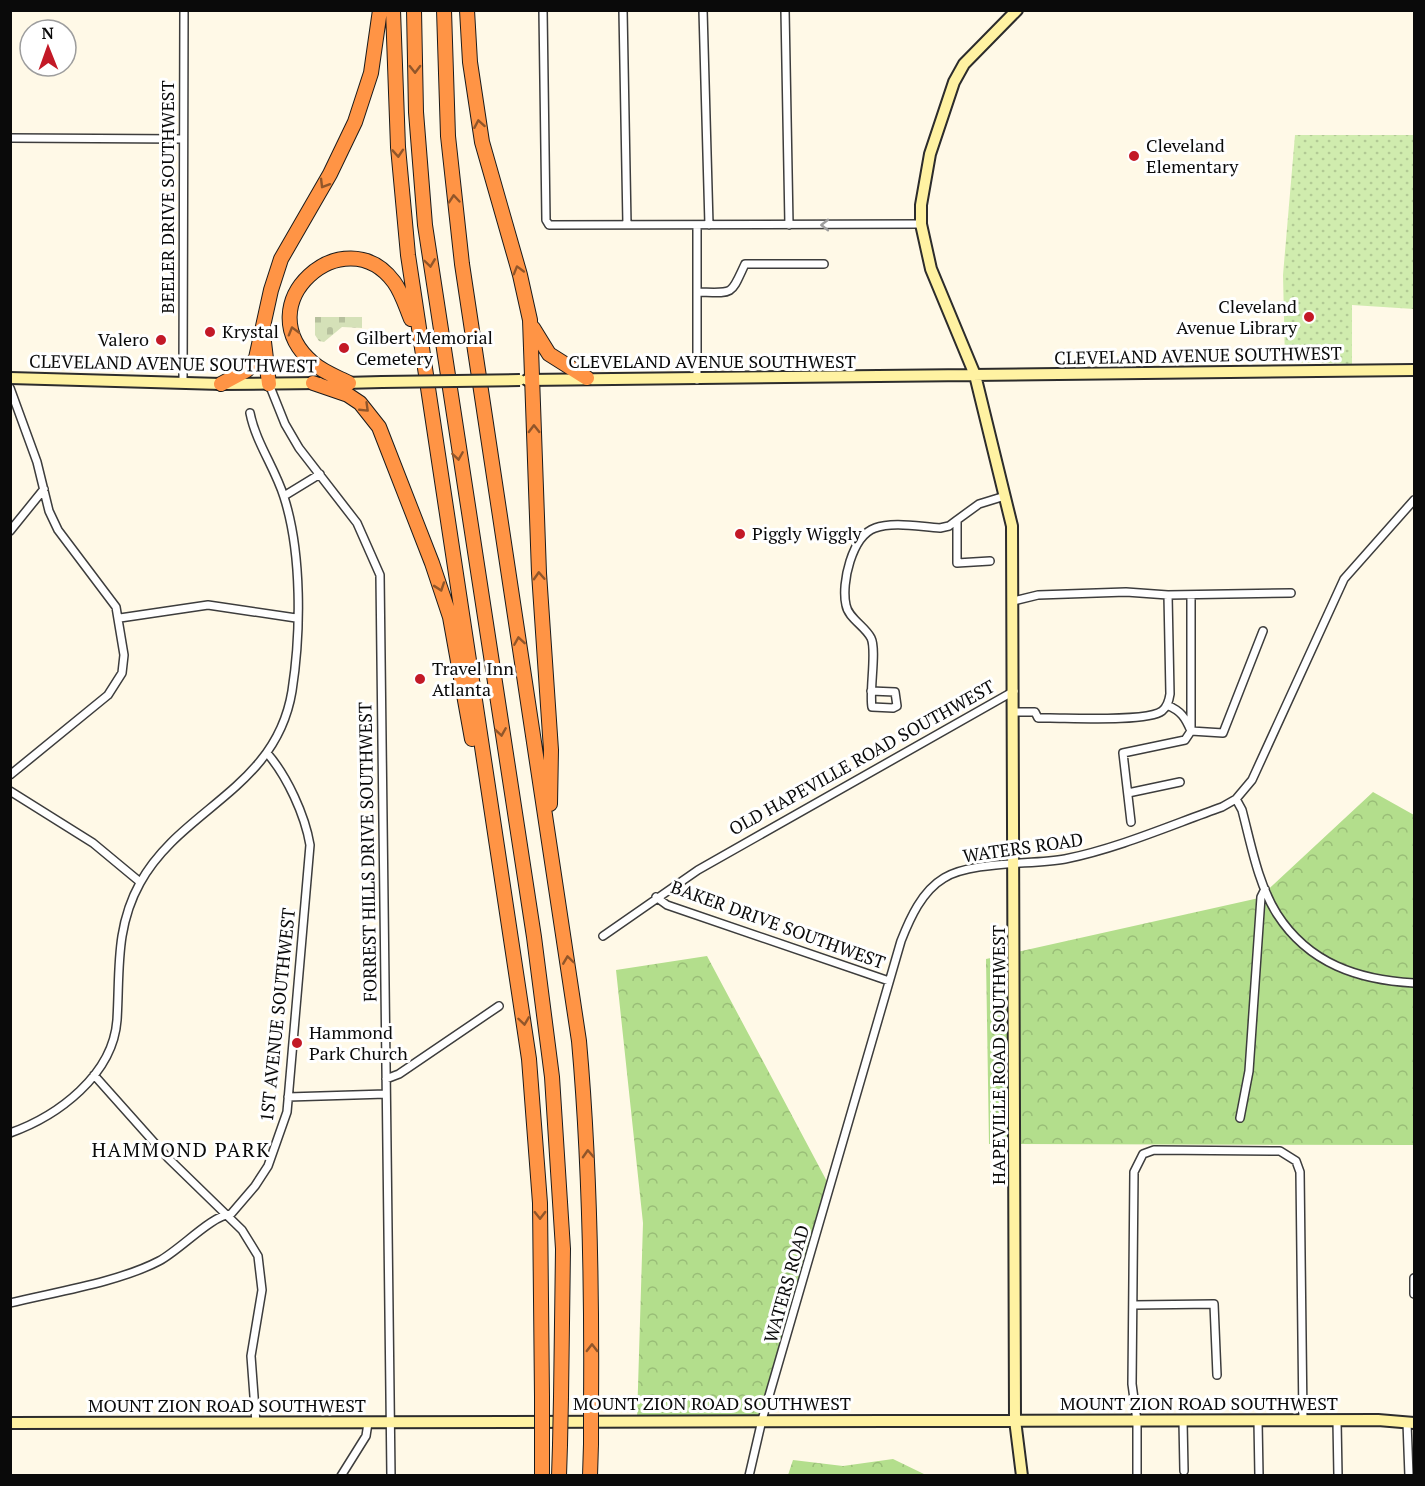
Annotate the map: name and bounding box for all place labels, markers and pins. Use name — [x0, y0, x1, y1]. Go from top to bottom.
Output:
place label: Cleveland Elementary — [1146, 133, 1239, 178]
marker: Cleveland Elementary — [1127, 149, 1141, 163]
place label: Cleveland Avenue Library — [1176, 294, 1298, 339]
marker: Cleveland Avenue Library — [1302, 310, 1316, 324]
place label: Krystal — [222, 319, 279, 343]
marker: Krystal — [203, 325, 217, 339]
place label: Gilbert Memorial Cemetery — [356, 325, 493, 370]
place label: Valero — [98, 327, 149, 351]
marker: Valero — [154, 333, 168, 347]
marker: Gilbert Memorial Cemetery — [337, 341, 351, 355]
place label: Piggly Wiggly — [752, 521, 863, 545]
marker: Piggly Wiggly — [733, 527, 747, 541]
place label: Travel Inn Atlanta — [432, 656, 514, 701]
marker: Travel Inn Atlanta — [413, 672, 427, 686]
place label: Hammond Park Church — [309, 1020, 408, 1065]
marker: Hammond Park Church — [290, 1036, 304, 1050]

